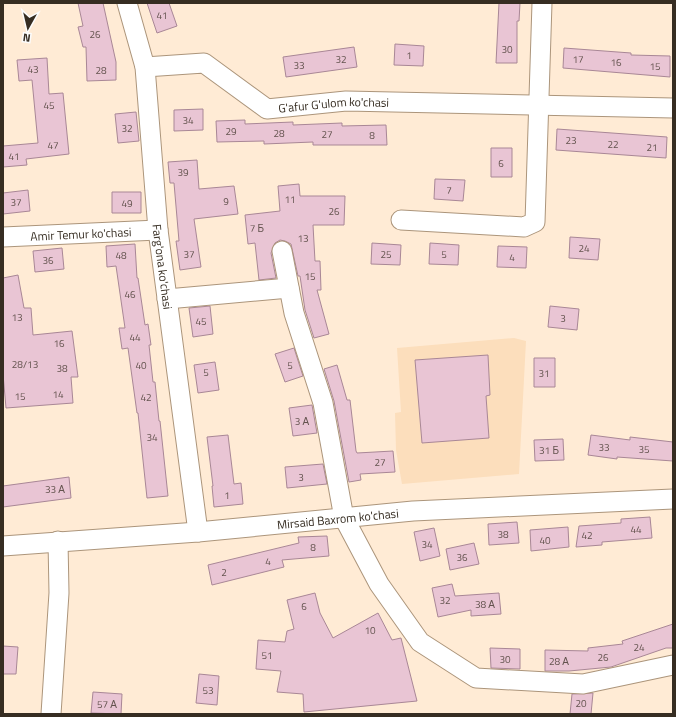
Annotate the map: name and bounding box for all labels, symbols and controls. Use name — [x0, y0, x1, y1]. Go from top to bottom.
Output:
north arrow — [8, 8, 48, 48]
house number: 41 — [156, 8, 168, 23]
house number: 26 — [89, 27, 101, 42]
text: N — [22, 29, 31, 46]
house number: 30 — [501, 42, 513, 57]
house number: 1 — [406, 48, 412, 63]
house number: 32 — [335, 52, 347, 67]
house number: 17 — [572, 52, 584, 67]
house number: 16 — [610, 55, 622, 70]
house number: 33 — [293, 58, 305, 73]
house number: 15 — [649, 59, 661, 74]
house number: 43 — [27, 62, 39, 77]
house number: 28 — [95, 63, 107, 78]
street label: G'afur G'ulom ko'chasi — [277, 92, 389, 117]
house number: 45 — [43, 98, 55, 113]
house number: 34 — [182, 113, 194, 128]
house number: 32 — [121, 121, 133, 136]
house number: 29 — [225, 124, 237, 139]
house number: 28 — [273, 126, 285, 141]
house number: 27 — [321, 127, 333, 142]
house number: 8 — [369, 128, 375, 143]
house number: 23 — [565, 133, 577, 148]
house number: 22 — [607, 137, 619, 152]
house number: 47 — [47, 138, 59, 153]
house number: 21 — [646, 140, 658, 155]
house number: 41 — [8, 149, 20, 164]
house number: 6 — [498, 156, 504, 171]
house number: 39 — [177, 165, 189, 180]
house number: 7 — [446, 183, 452, 198]
house number: 11 — [284, 192, 296, 207]
house number: 9 — [223, 194, 229, 209]
house number: 37 — [10, 195, 22, 210]
house number: 49 — [121, 196, 133, 211]
house number: 26 — [328, 204, 340, 219]
house number: 7 Б — [250, 221, 265, 236]
street label: Amir Temur ko'chasi — [30, 222, 132, 245]
street label: Farg'ona ko'chasi — [148, 223, 178, 311]
house number: 13 — [297, 231, 309, 246]
house number: 24 — [578, 241, 590, 256]
house number: 37 — [183, 247, 195, 262]
house number: 25 — [380, 247, 392, 262]
house number: 5 — [441, 247, 447, 262]
house number: 48 — [115, 248, 127, 263]
house number: 4 — [509, 250, 515, 265]
house number: 36 — [42, 253, 54, 268]
house number: 15 — [304, 269, 316, 284]
house number: 46 — [124, 287, 136, 302]
house number: 13 — [11, 310, 23, 325]
house number: 3 — [560, 311, 566, 326]
house number: 45 — [195, 314, 207, 329]
house number: 44 — [129, 330, 141, 345]
house number: 16 — [53, 336, 65, 351]
house number: 28/13 — [12, 357, 38, 372]
house number: 40 — [135, 358, 147, 373]
house number: 5 — [287, 358, 293, 373]
house number: 38 — [56, 361, 68, 376]
house number: 5 — [203, 365, 209, 380]
house number: 31 — [538, 366, 550, 381]
house number: 14 — [52, 387, 64, 402]
house number: 15 — [14, 389, 26, 404]
house number: 42 — [140, 390, 152, 405]
house number: 3 А — [295, 414, 310, 429]
house number: 34 — [146, 430, 158, 445]
house number: 33 — [598, 440, 610, 455]
house number: 35 — [638, 442, 650, 457]
house number: 31 Б — [539, 443, 559, 458]
house number: 27 — [374, 455, 386, 470]
house number: 3 — [298, 470, 304, 485]
house number: 33 А — [45, 482, 65, 497]
house number: 1 — [224, 488, 230, 503]
street label: Mirsaid Baxrom ko'chasi — [276, 503, 400, 534]
house number: 44 — [630, 522, 642, 537]
house number: 38 — [497, 527, 509, 542]
house number: 42 — [581, 528, 593, 543]
house number: 40 — [539, 533, 551, 548]
house number: 34 — [421, 537, 433, 552]
house number: 8 — [310, 540, 316, 555]
house number: 36 — [456, 550, 468, 565]
house number: 4 — [265, 554, 271, 569]
house number: 2 — [221, 565, 227, 580]
house number: 32 — [439, 593, 451, 608]
house number: 38 А — [475, 597, 495, 612]
house number: 6 — [301, 599, 307, 614]
house number: 10 — [364, 623, 376, 638]
house number: 24 — [633, 640, 645, 655]
house number: 51 — [261, 648, 273, 663]
house number: 26 — [597, 650, 609, 665]
house number: 30 — [499, 652, 511, 667]
house number: 28 А — [549, 654, 569, 669]
house number: 53 — [202, 683, 214, 698]
house number: 20 — [575, 696, 587, 711]
house number: 57 А — [97, 697, 117, 712]

